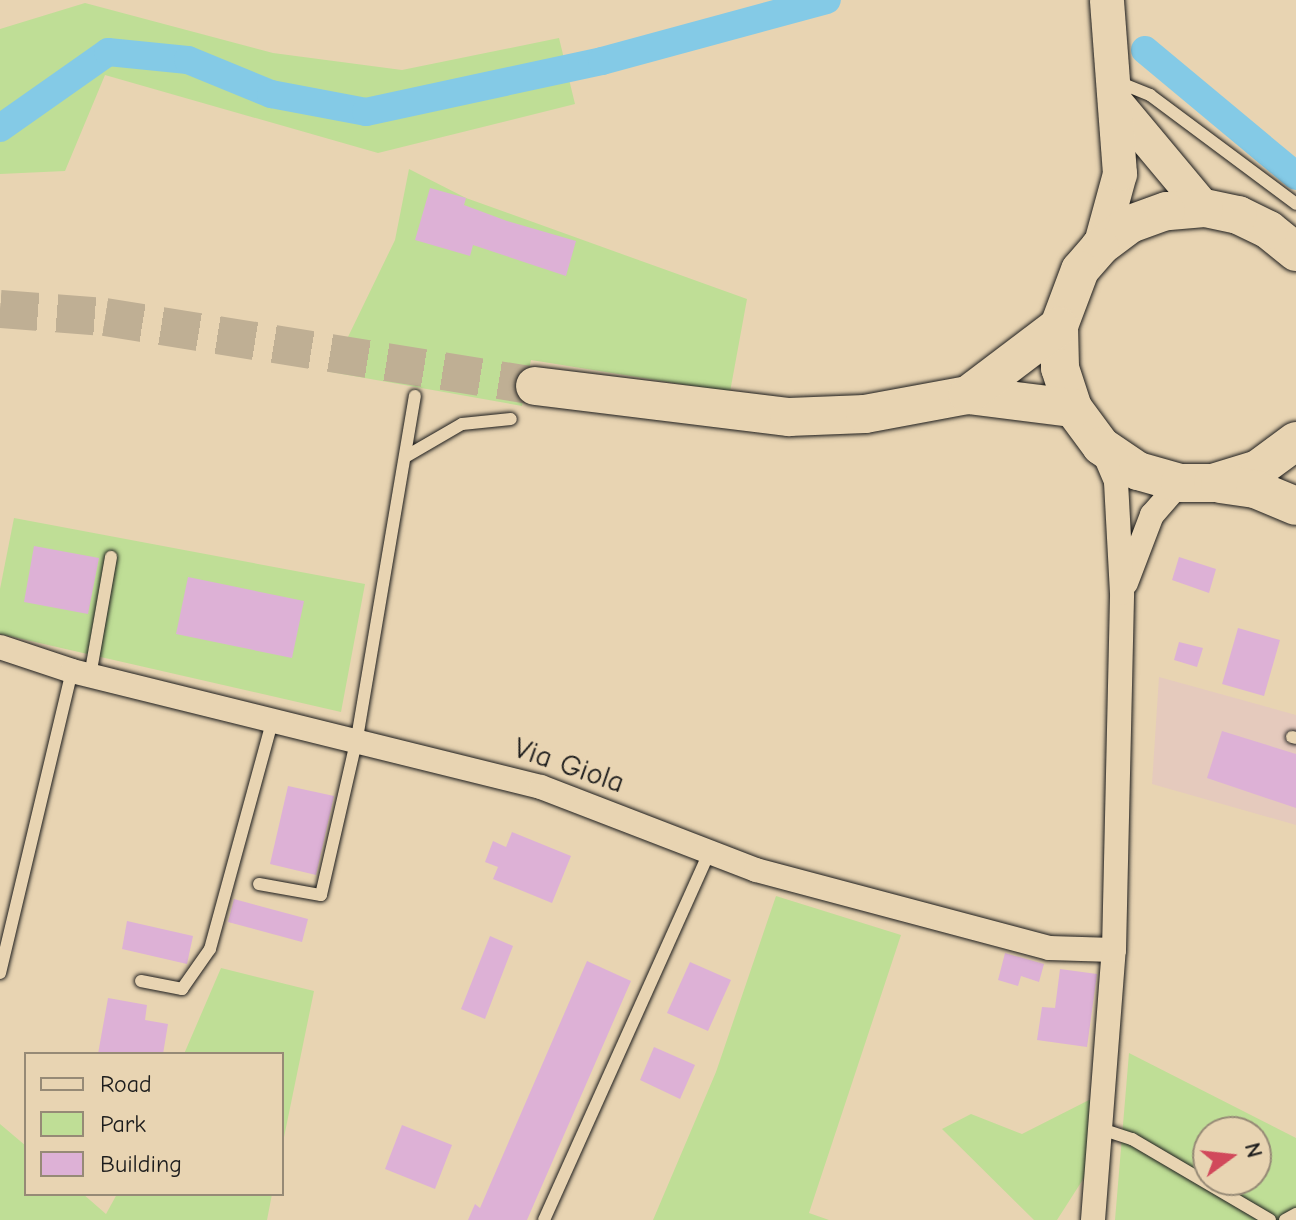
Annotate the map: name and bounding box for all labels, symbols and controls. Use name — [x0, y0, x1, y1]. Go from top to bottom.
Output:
street label: Via Giola — [509, 730, 629, 802]
legend — [24, 1052, 284, 1196]
text: Road — [100, 1070, 152, 1098]
text: Park — [100, 1110, 146, 1138]
north arrow — [1192, 1116, 1272, 1196]
text: N — [1239, 1140, 1268, 1161]
text: Building — [100, 1150, 182, 1178]

